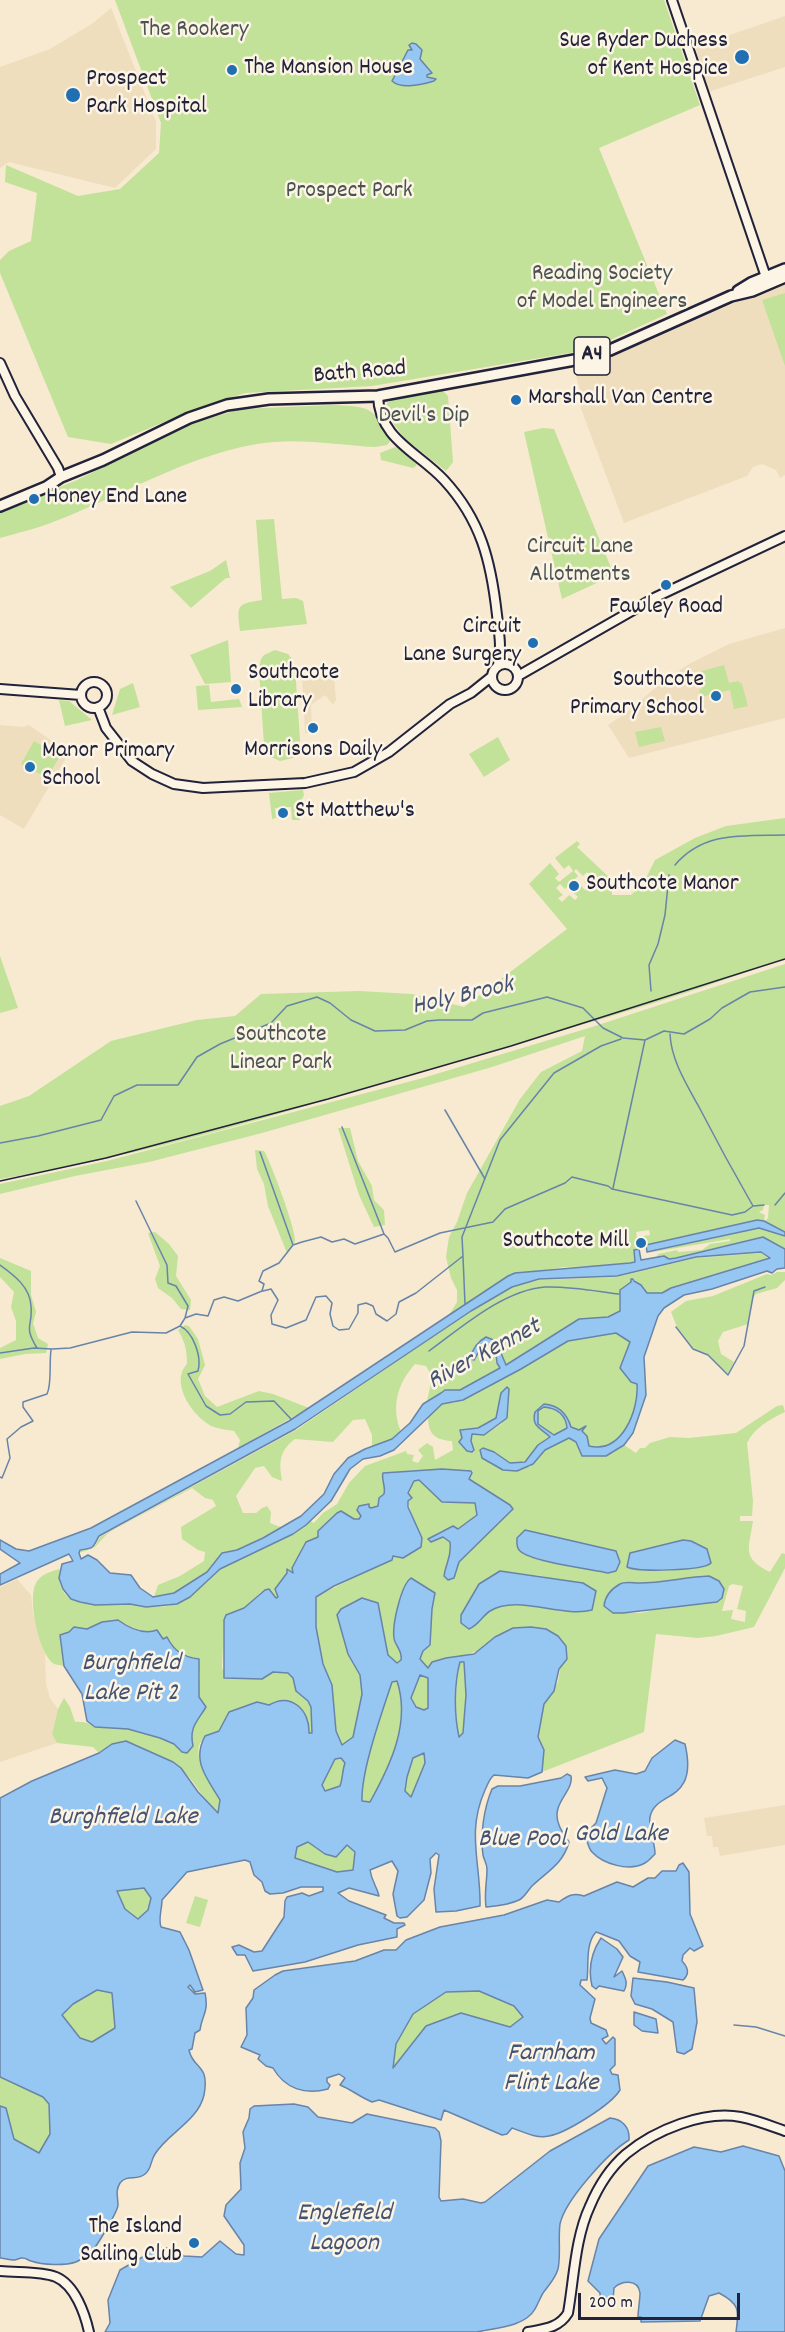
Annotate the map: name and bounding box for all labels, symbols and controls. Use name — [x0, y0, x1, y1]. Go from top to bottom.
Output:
park label: The Rookery — [140, 18, 248, 46]
place label: Sue Ryder Duchess of Kent Hospice — [559, 29, 728, 85]
marker: Sue Ryder Duchess of Kent Hospice — [733, 48, 751, 66]
place label: The Mansion House — [244, 56, 413, 84]
marker: The Mansion House — [225, 63, 239, 77]
place label: Prospect Park Hospital — [86, 67, 207, 123]
marker: Prospect Park Hospital — [64, 86, 82, 104]
park label: Prospect Park — [285, 179, 413, 207]
park label: Reading Society of Model Engineers — [517, 262, 687, 318]
road number: A4 — [574, 337, 610, 375]
street label: Bath Road — [312, 356, 408, 392]
place label: Marshall Van Centre — [528, 386, 713, 414]
marker: Marshall Van Centre — [509, 393, 523, 407]
park label: Devil's Dip — [378, 404, 470, 432]
place label: Honey End Lane — [46, 485, 187, 513]
marker: Honey End Lane — [27, 492, 41, 506]
park label: Circuit Lane Allotments — [527, 535, 633, 591]
marker: Fawley Road — [659, 578, 673, 592]
place label: Fawley Road — [609, 595, 723, 623]
place label: Circuit Lane Surgery — [403, 615, 521, 671]
marker: Circuit Lane Surgery — [526, 636, 540, 650]
place label: Southcote Library — [248, 661, 339, 717]
place label: Southcote Primary School — [570, 668, 704, 724]
marker: Southcote Library — [229, 682, 243, 696]
marker: Southcote Primary School — [709, 689, 723, 703]
marker: Morrisons Daily — [306, 721, 320, 735]
place label: Morrisons Daily — [244, 738, 382, 766]
place label: Manor Primary School — [42, 739, 174, 795]
marker: Manor Primary School — [23, 760, 37, 774]
place label: St Matthew's — [295, 799, 415, 827]
marker: St Matthew's — [276, 806, 290, 820]
place label: Southcote Manor — [586, 872, 739, 900]
marker: Southcote Manor — [567, 879, 581, 893]
water label: Holy Brook — [409, 971, 517, 1025]
park label: Southcote Linear Park — [230, 1023, 332, 1079]
place label: Southcote Mill — [502, 1229, 629, 1257]
marker: Southcote Mill — [634, 1236, 648, 1250]
water label: River Kennet — [423, 1313, 547, 1399]
water label: Burghfield Lake Pit 2 — [82, 1649, 180, 1710]
water label: Burghfield Lake — [48, 1803, 198, 1835]
water label: Gold Lake — [574, 1820, 668, 1852]
water label: Blue Pool — [478, 1825, 566, 1857]
water label: Farnham Flint Lake — [503, 2039, 599, 2100]
water label: Englefield Lagoon — [297, 2199, 391, 2260]
place label: The Island Sailing Club — [80, 2215, 182, 2271]
marker: The Island Sailing Club — [187, 2236, 201, 2250]
scale bar — [581, 2281, 743, 2319]
text: 200 m — [589, 2291, 633, 2316]

